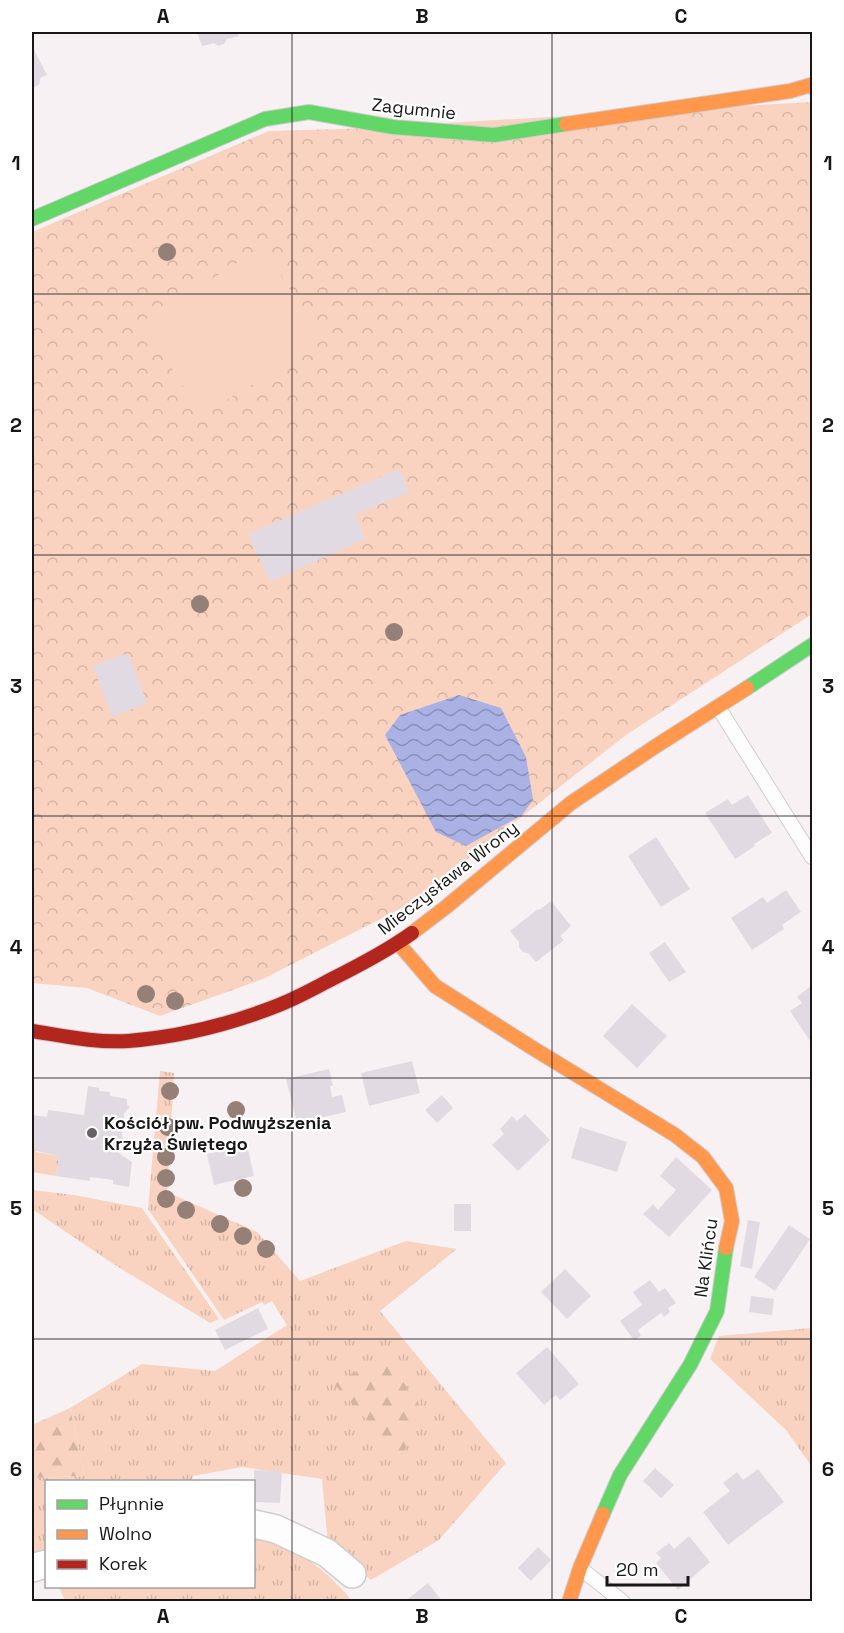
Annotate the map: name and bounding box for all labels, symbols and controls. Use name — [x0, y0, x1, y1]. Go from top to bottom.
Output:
text: A — [157, 3, 170, 29]
text: B — [415, 3, 429, 29]
text: C — [675, 3, 688, 29]
street label: Zagumnie — [371, 93, 457, 124]
text: 1 — [11, 150, 21, 176]
text: 1 — [823, 150, 833, 176]
text: 2 — [10, 412, 22, 438]
text: 2 — [822, 412, 834, 438]
text: 3 — [10, 673, 22, 699]
text: 3 — [822, 673, 834, 699]
street label: Mieczysława Wrony — [373, 816, 523, 940]
text: 4 — [10, 934, 23, 960]
text: 4 — [822, 934, 835, 960]
place label: Kościół pw. Podwyższenia Krzyża Świętego — [104, 1111, 332, 1155]
marker: Kościół pw. Podwyższenia Krzyża Świętego — [85, 1126, 99, 1140]
text: 5 — [10, 1195, 22, 1221]
text: 5 — [822, 1195, 834, 1221]
street label: Na Klińcu — [689, 1217, 722, 1299]
text: 6 — [10, 1456, 22, 1482]
text: 6 — [822, 1456, 834, 1482]
legend — [45, 1480, 255, 1588]
text: Płynnie — [99, 1492, 164, 1515]
text: Wolno — [99, 1522, 152, 1545]
scale bar — [607, 1549, 688, 1587]
text: Korek — [99, 1552, 148, 1575]
text: 20 m — [616, 1558, 659, 1581]
text: A — [157, 1603, 170, 1629]
text: B — [415, 1603, 429, 1629]
text: C — [675, 1603, 688, 1629]

